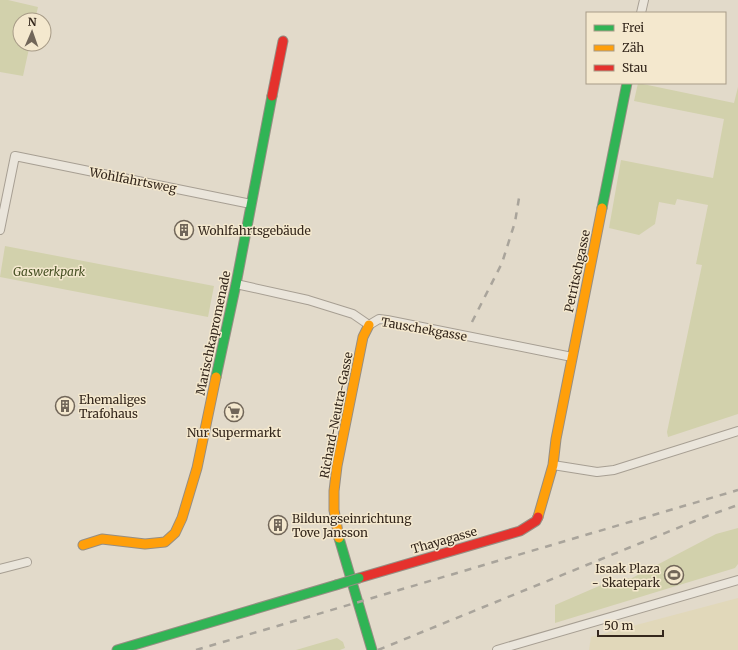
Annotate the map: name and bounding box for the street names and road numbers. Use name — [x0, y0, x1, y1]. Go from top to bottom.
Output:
street label: Wohlfahrtsweg — [87, 164, 179, 196]
street label: Petritschgasse — [561, 228, 593, 314]
street label: Marischkapromenade — [192, 269, 234, 397]
street label: Tauschekgasse — [380, 314, 468, 344]
street label: Richard-Neutra-Gasse — [316, 350, 356, 480]
street label: Thayagasse — [409, 523, 479, 557]

